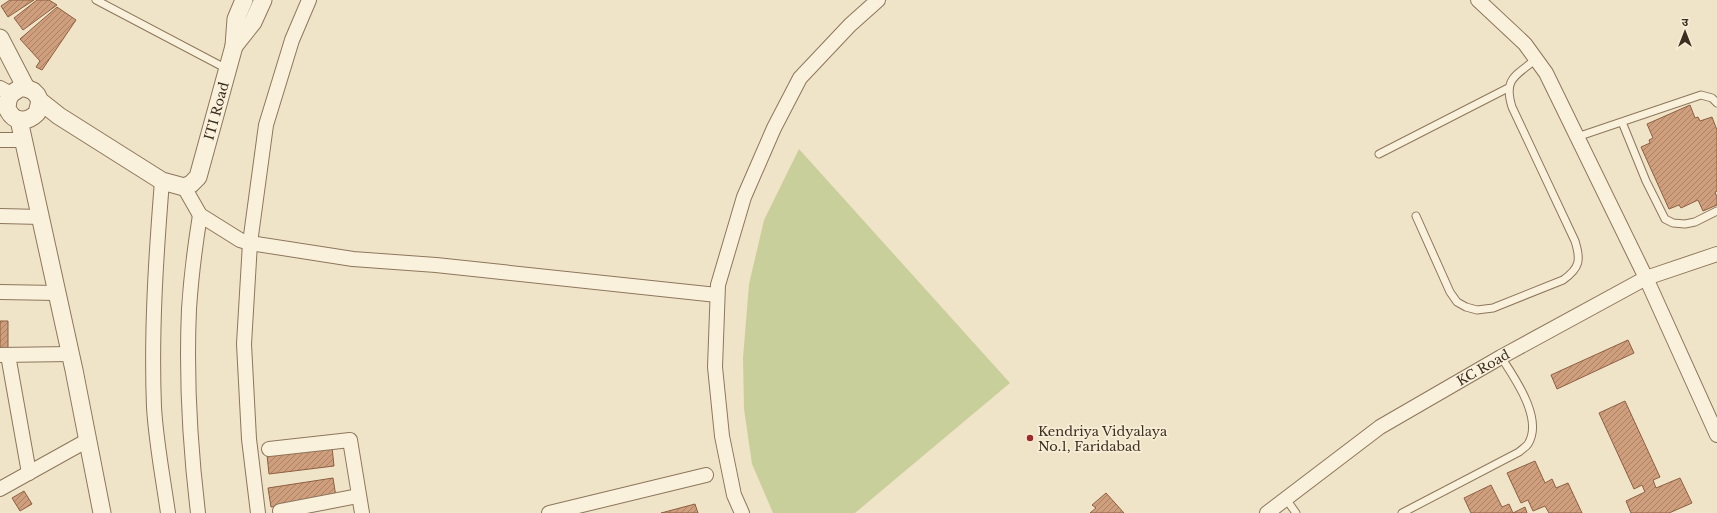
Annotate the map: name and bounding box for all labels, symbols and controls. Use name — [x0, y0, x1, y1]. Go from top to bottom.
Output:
north arrow — [1665, 12, 1705, 52]
text: उ — [1682, 15, 1689, 29]
street label: ITI Road — [200, 80, 232, 142]
street label: KC Road — [1453, 345, 1513, 389]
place label: Kendriya Vidyalaya No.1, Faridabad — [1038, 423, 1168, 455]
marker: Kendriya Vidyalaya No.1, Faridabad — [1025, 433, 1035, 443]

